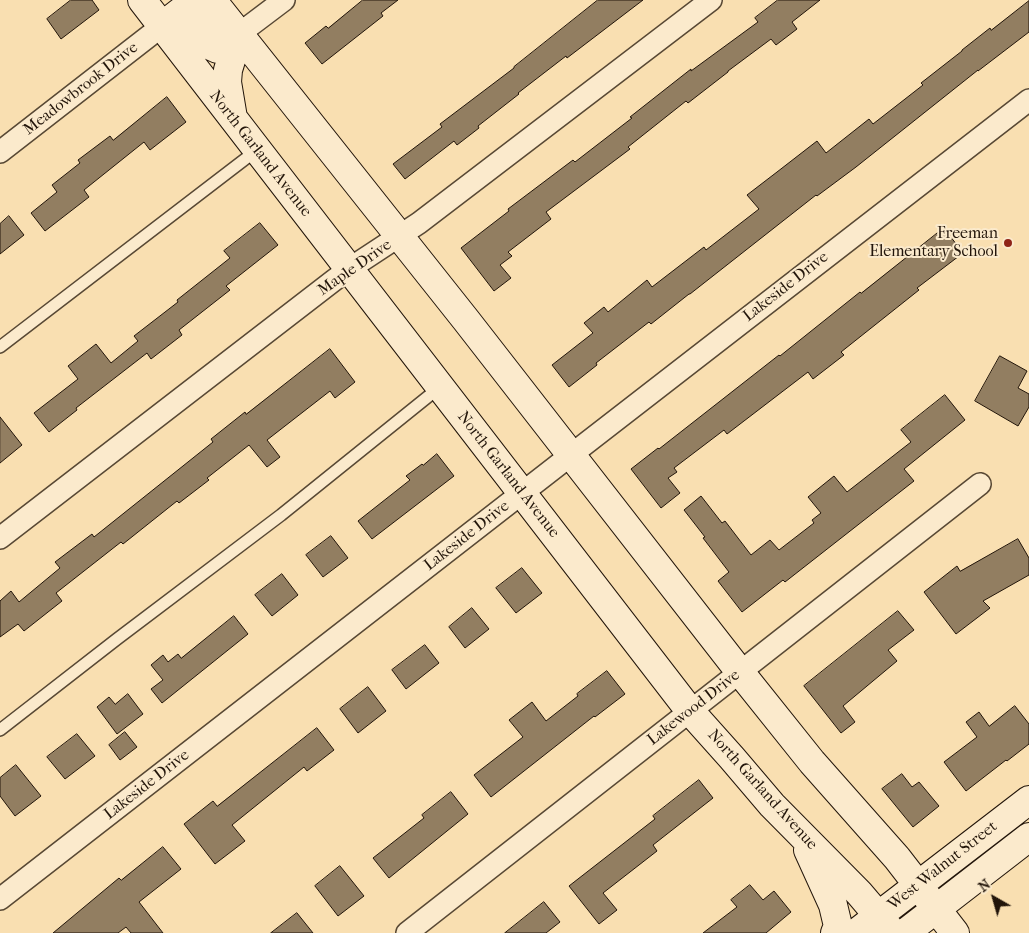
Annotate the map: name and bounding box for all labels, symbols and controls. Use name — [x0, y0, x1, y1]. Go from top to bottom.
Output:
street label: Meadowbrook Drive — [20, 38, 142, 140]
street label: North Garland Avenue — [205, 87, 315, 221]
place label: Freeman Elementary School — [869, 224, 998, 262]
street label: Maple Drive — [315, 236, 395, 300]
marker: Freeman Elementary School — [1002, 237, 1014, 249]
street label: Lakeside Drive — [740, 248, 832, 326]
street label: North Garland Avenue — [453, 408, 563, 542]
street label: Lakeside Drive — [421, 497, 513, 575]
street label: Lakewood Drive — [644, 666, 744, 750]
street label: North Garland Avenue — [703, 726, 821, 854]
street label: Lakeside Drive — [101, 746, 193, 824]
street label: West Walnut Street — [884, 817, 1002, 915]
north arrow — [969, 873, 1019, 923]
text: N — [975, 876, 994, 896]

